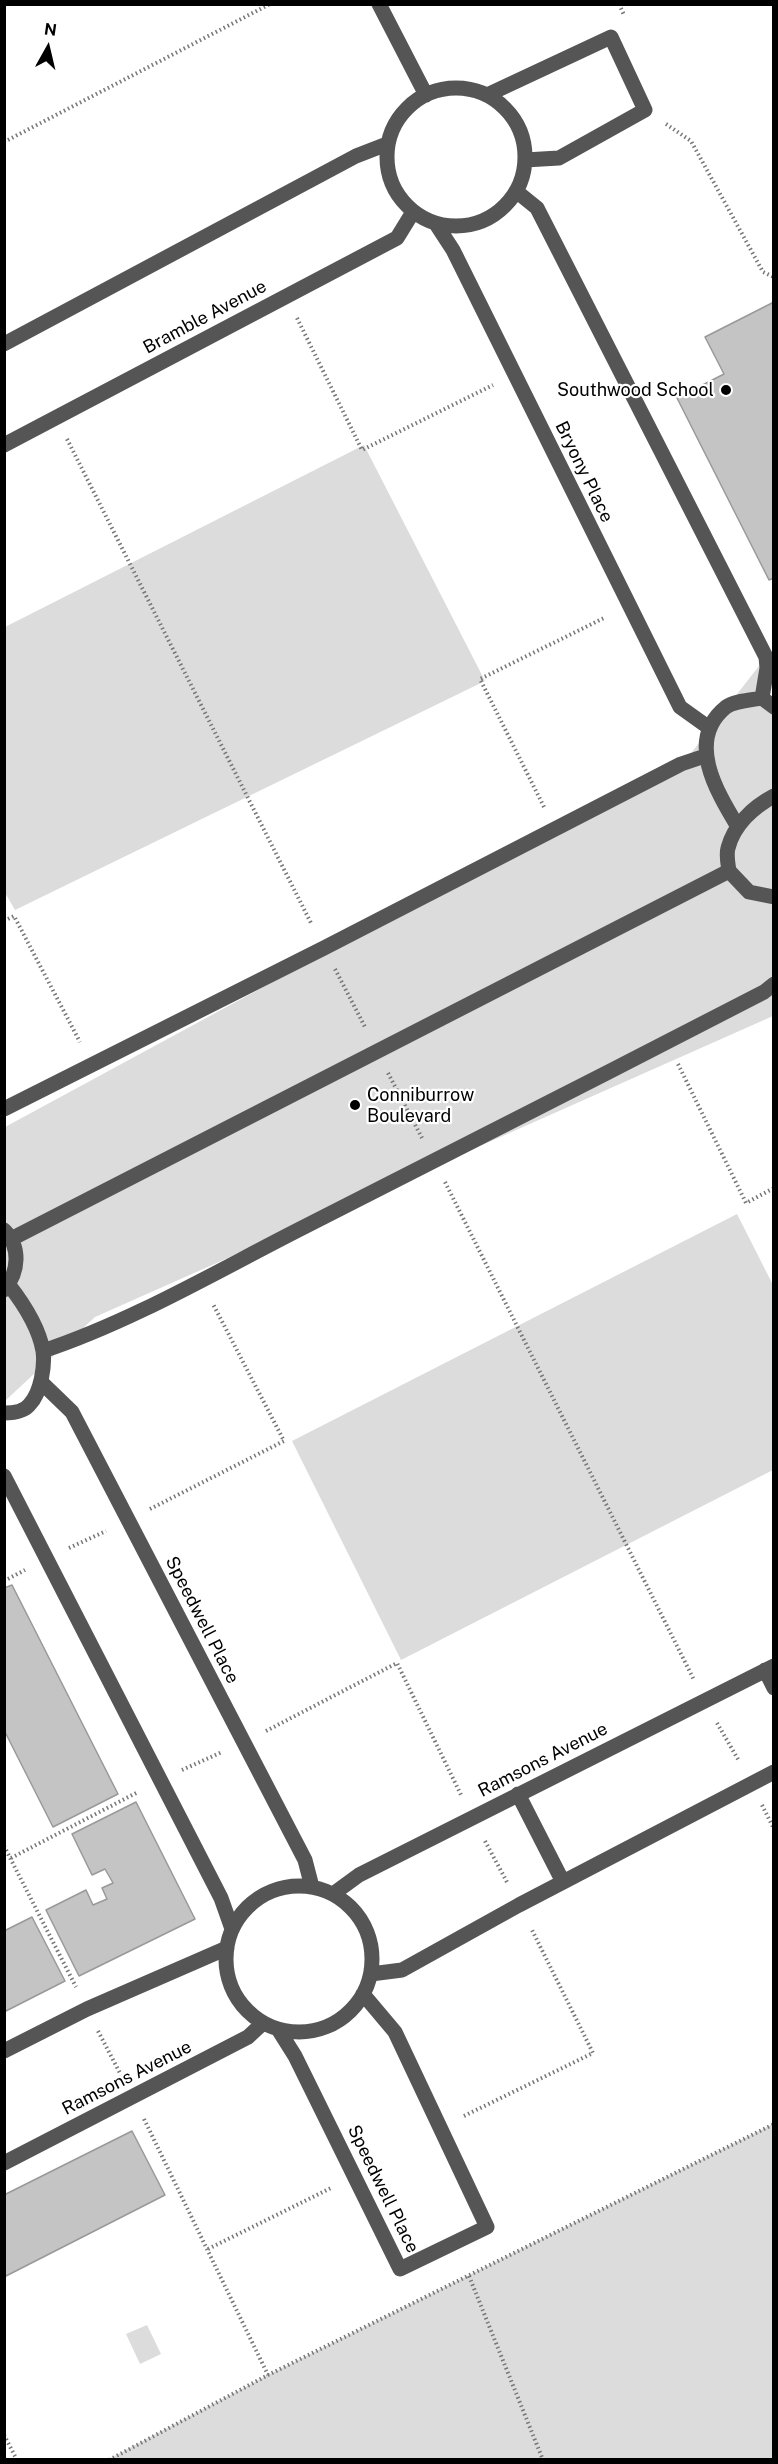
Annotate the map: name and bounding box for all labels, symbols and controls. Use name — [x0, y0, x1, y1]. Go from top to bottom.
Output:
north arrow — [18, 18, 78, 78]
text: N — [43, 19, 58, 40]
street label: Bramble Avenue — [140, 275, 270, 359]
place label: Southwood School — [557, 379, 714, 401]
marker: Southwood School — [719, 383, 733, 397]
street label: Bryony Place — [550, 418, 618, 526]
place label: Conniburrow Boulevard — [367, 1084, 474, 1126]
marker: Conniburrow Boulevard — [348, 1098, 362, 1112]
street label: Speedwell Place — [161, 1553, 243, 1687]
street label: Ramsons Avenue — [475, 1718, 611, 1802]
street label: Ramsons Avenue — [59, 2036, 195, 2120]
street label: Speedwell Place — [343, 2121, 423, 2257]

